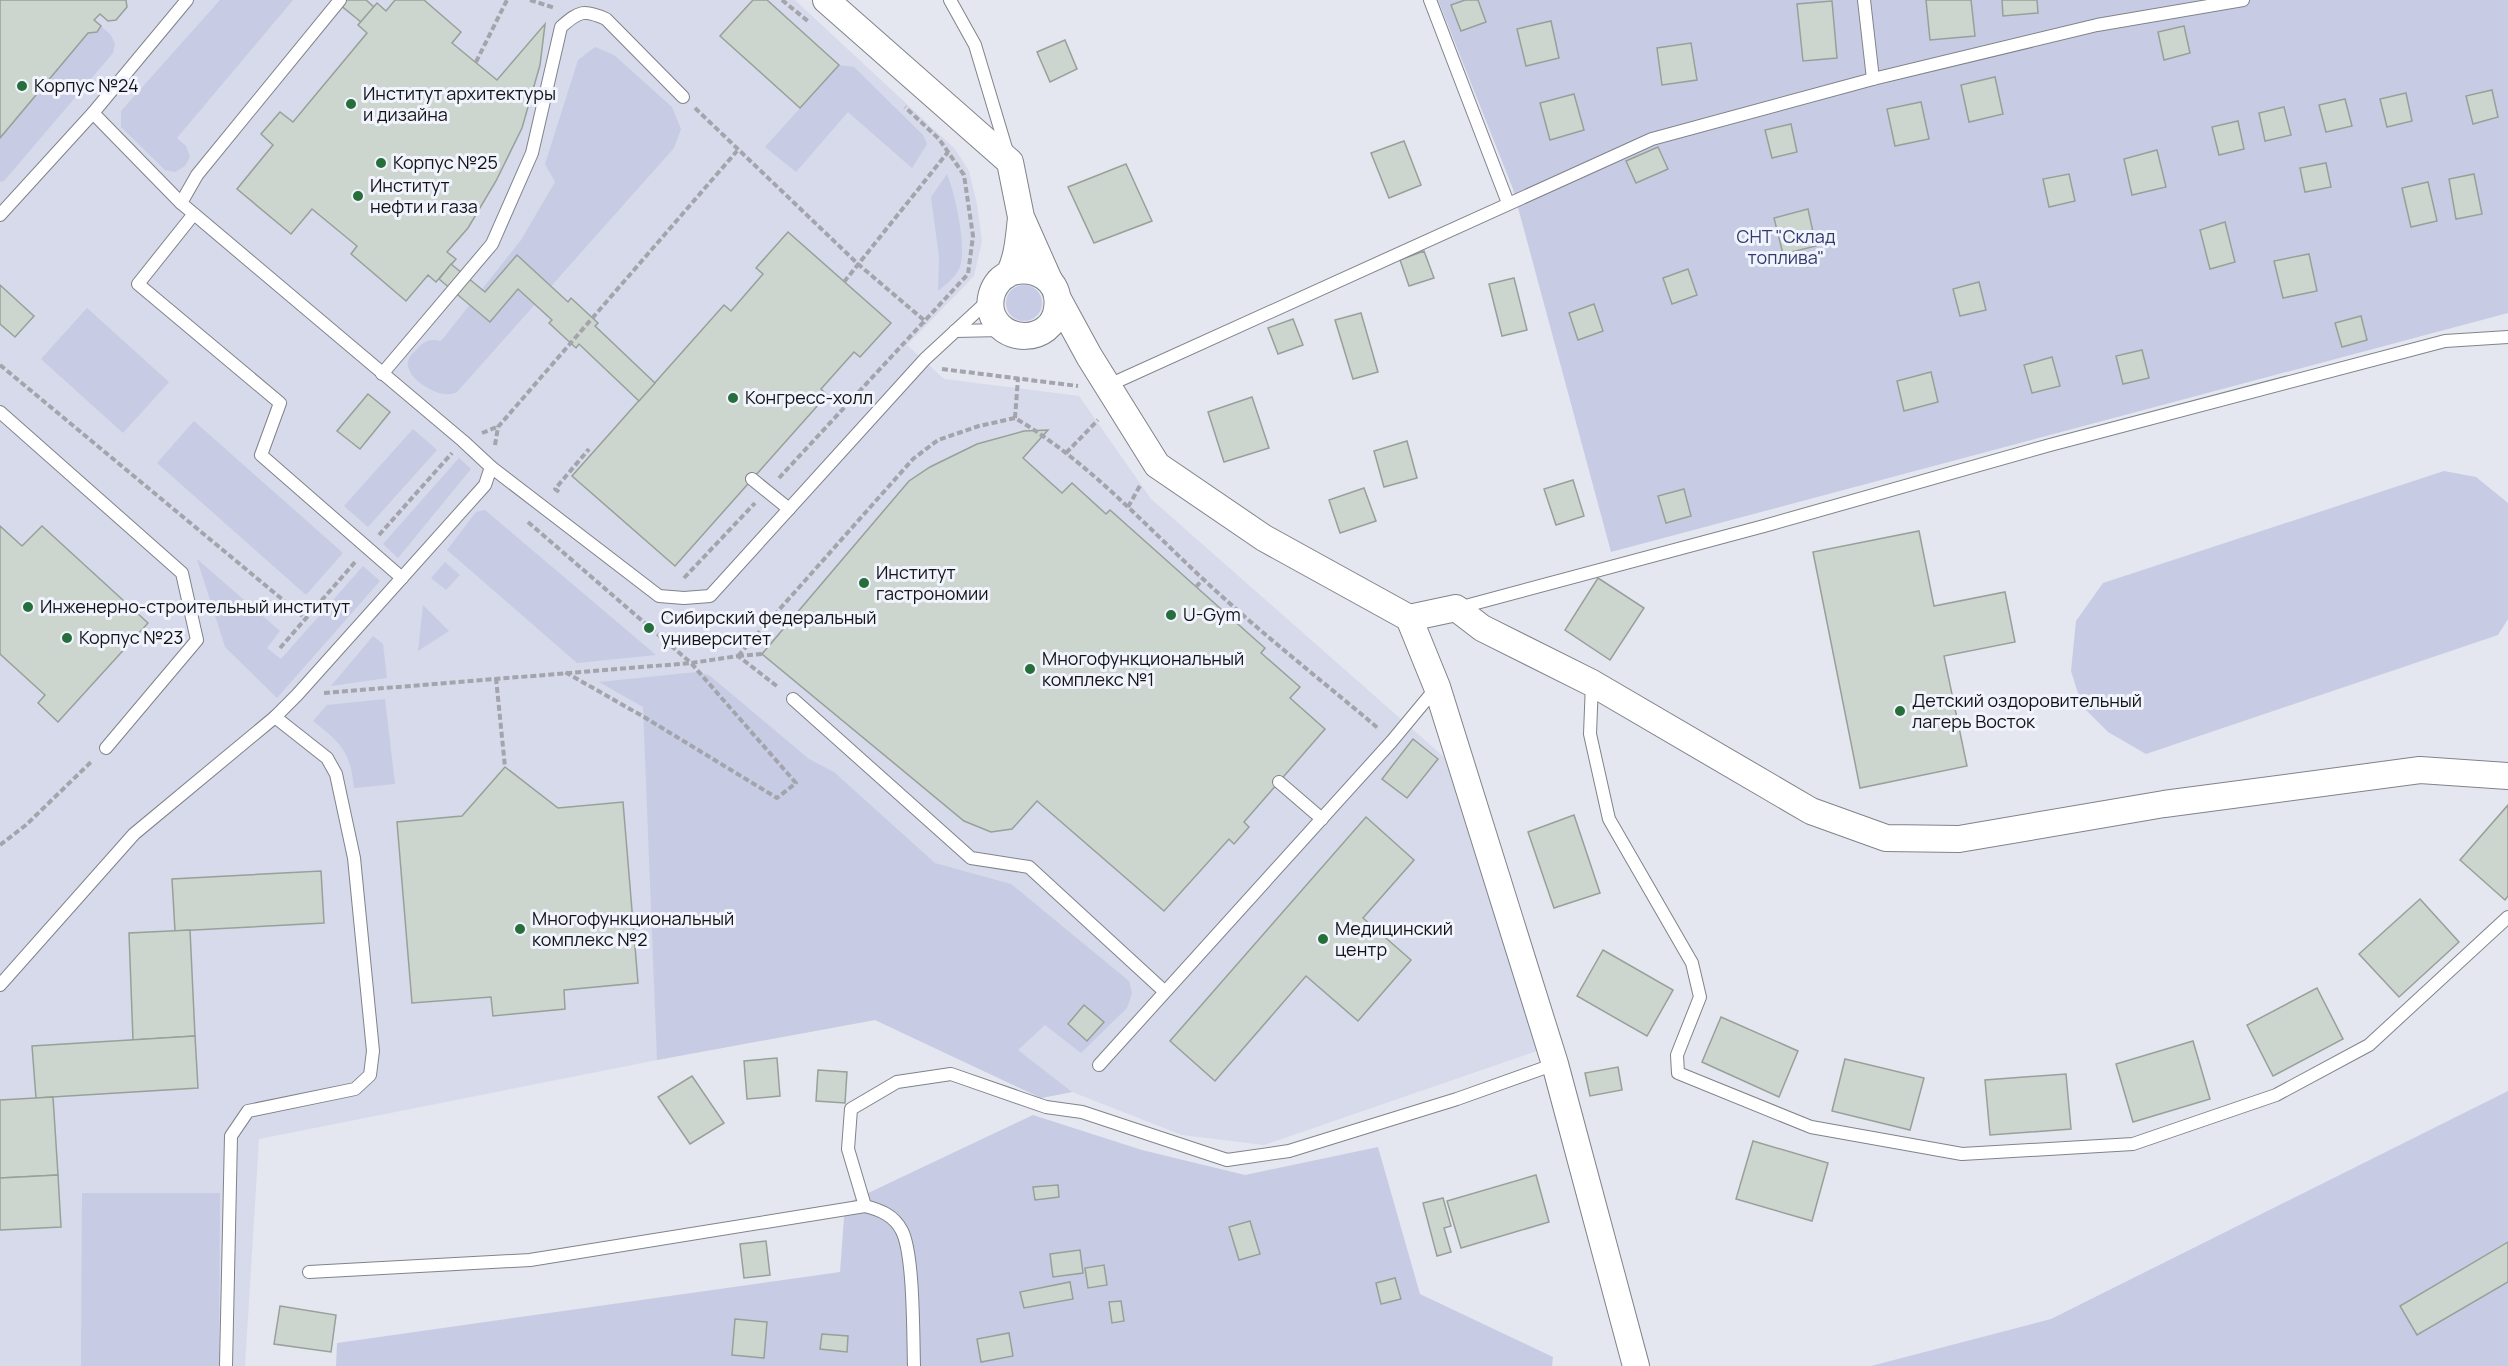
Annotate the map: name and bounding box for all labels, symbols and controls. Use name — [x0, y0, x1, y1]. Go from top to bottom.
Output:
place label: Корпус №24 — [34, 73, 139, 97]
marker: Корпус №24 — [15, 79, 29, 93]
place label: Институт архитектуры и дизайна — [363, 81, 556, 126]
marker: Институт архитектуры и дизайна — [344, 97, 358, 111]
place label: Корпус №25 — [393, 150, 498, 174]
marker: Корпус №25 — [374, 156, 388, 170]
place label: Институт нефти и газа — [370, 173, 478, 218]
marker: Институт нефти и газа — [351, 189, 365, 203]
park label: СНТ "Склад топлива" — [1737, 224, 1836, 269]
place label: Конгресс-холл — [745, 385, 873, 409]
marker: Конгресс-холл — [726, 391, 740, 405]
place label: Институт гастрономии — [876, 560, 988, 605]
marker: Институт гастрономии — [857, 576, 871, 590]
place label: Инженерно-строительный институт — [40, 594, 350, 618]
marker: Инженерно-строительный институт — [21, 600, 35, 614]
place label: U-Gym — [1183, 602, 1241, 626]
place label: Сибирский федеральный университет — [661, 605, 877, 650]
marker: U-Gym — [1164, 608, 1178, 622]
marker: Сибирский федеральный университет — [642, 621, 656, 635]
place label: Корпус №23 — [79, 625, 183, 649]
marker: Корпус №23 — [60, 631, 74, 645]
place label: Многофункциональный комплекс №1 — [1042, 646, 1244, 691]
marker: Многофункциональный комплекс №1 — [1023, 662, 1037, 676]
place label: Детский оздоровительный лагерь Восток — [1912, 688, 2142, 733]
marker: Детский оздоровительный лагерь Восток — [1893, 704, 1907, 718]
place label: Многофункциональный комплекс №2 — [532, 906, 734, 951]
place label: Медицинский центр — [1335, 916, 1453, 961]
marker: Многофункциональный комплекс №2 — [513, 922, 527, 936]
marker: Медицинский центр — [1316, 932, 1330, 946]

